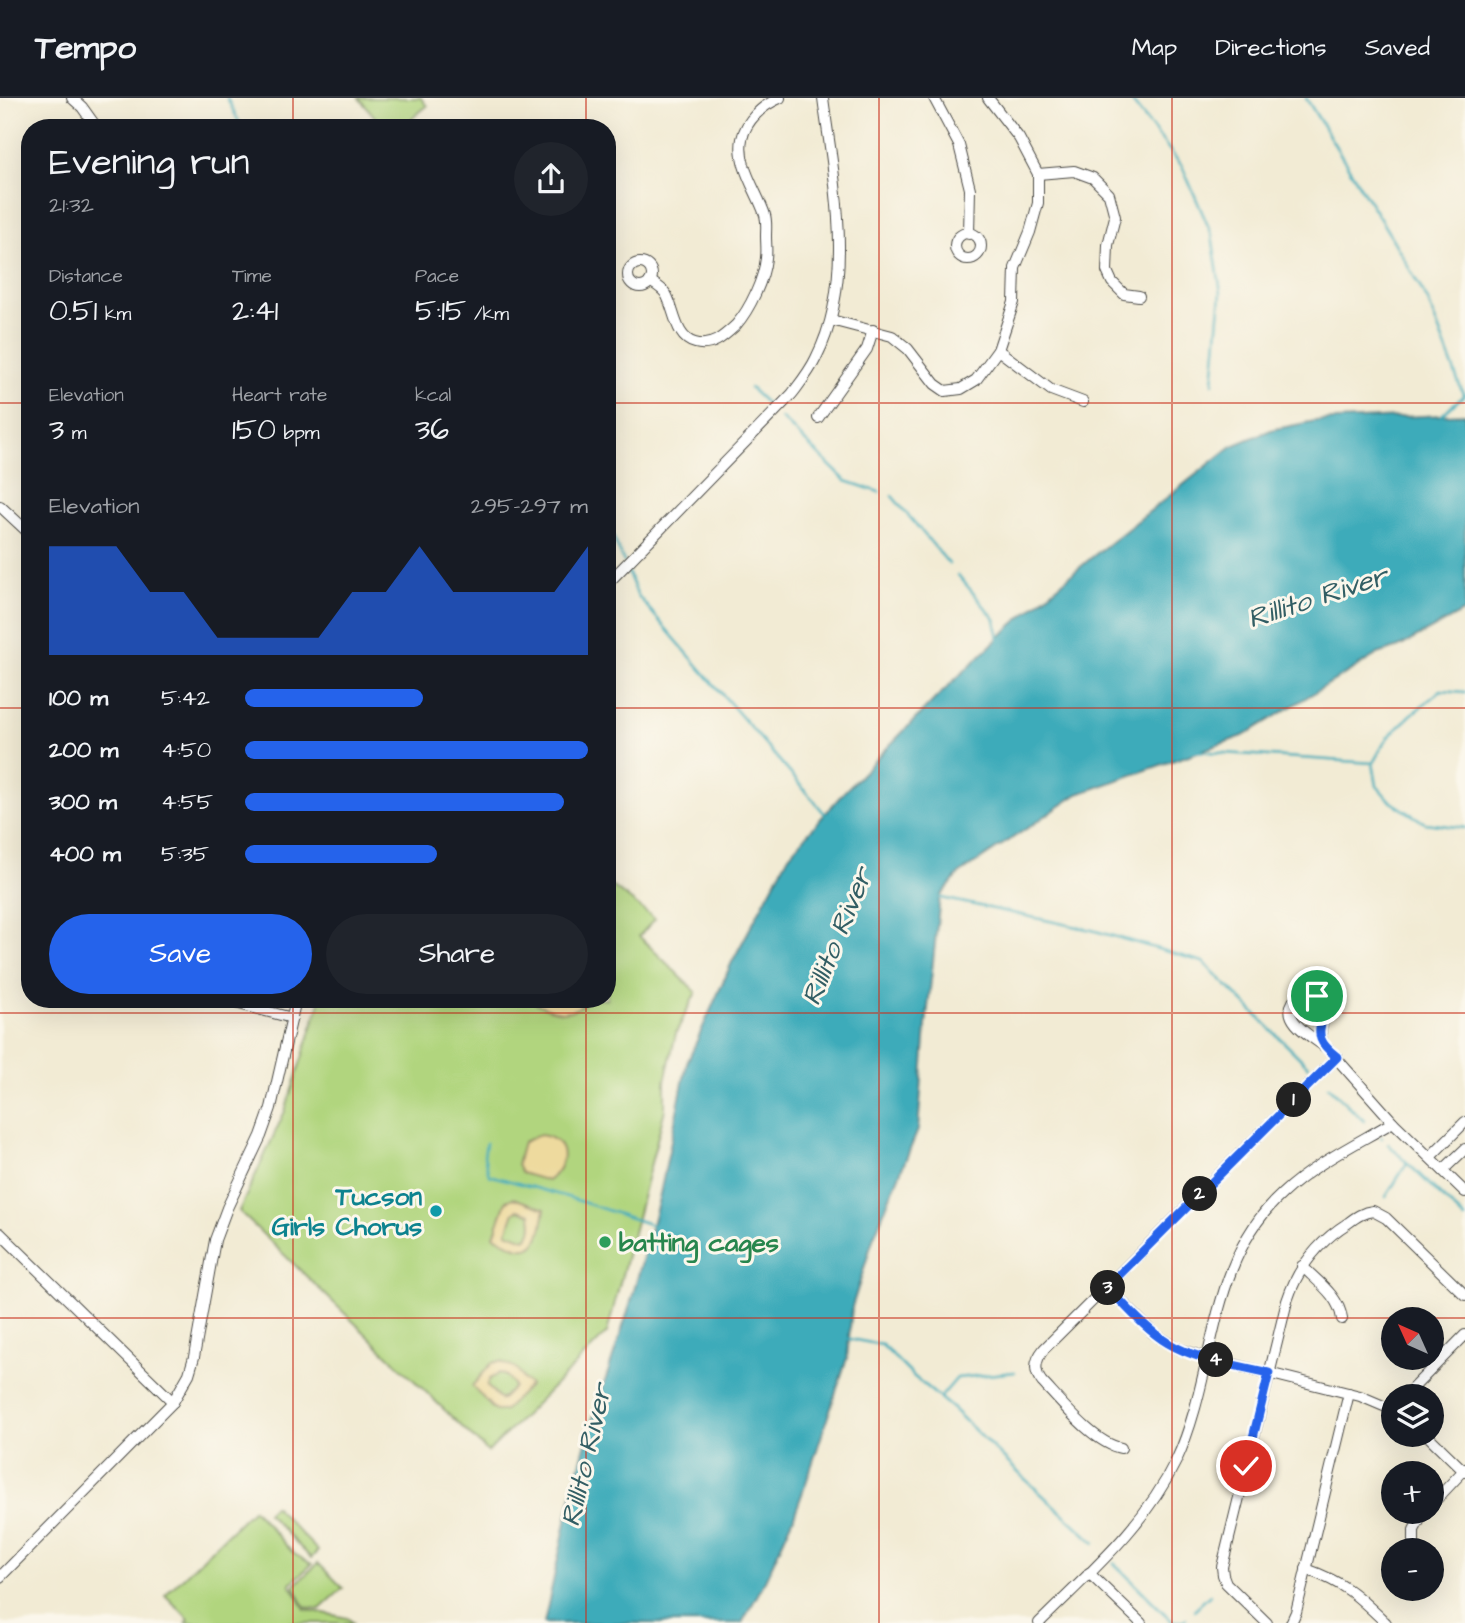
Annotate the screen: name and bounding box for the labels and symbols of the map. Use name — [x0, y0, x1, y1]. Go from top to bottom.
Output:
water label: Rillito River — [1243, 556, 1395, 638]
water label: Rillito River — [792, 860, 884, 1011]
pin — [1287, 966, 1347, 1026]
pin: 1 — [1276, 1082, 1312, 1118]
pin: 2 — [1182, 1176, 1218, 1212]
place label: Tucson Girls Chorus — [272, 1179, 422, 1245]
marker: Tucson Girls Chorus — [428, 1203, 444, 1219]
place label: batting cages — [619, 1225, 779, 1264]
marker: batting cages — [597, 1234, 613, 1250]
pin: 3 — [1090, 1270, 1126, 1306]
north arrow — [1381, 1307, 1444, 1370]
pin: 4 — [1198, 1342, 1234, 1378]
water label: Rillito River — [551, 1378, 622, 1530]
pin — [1216, 1436, 1276, 1496]

